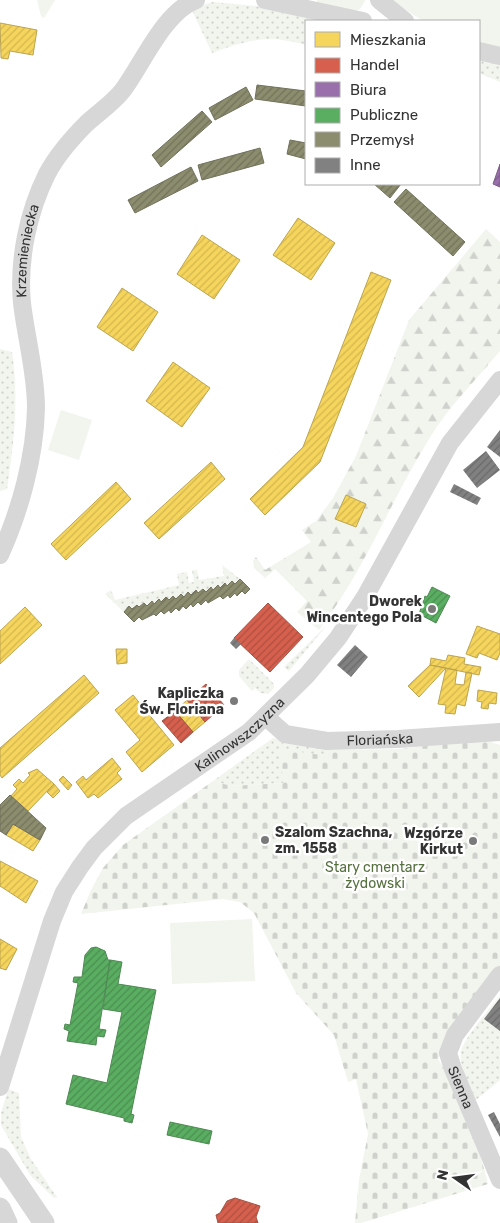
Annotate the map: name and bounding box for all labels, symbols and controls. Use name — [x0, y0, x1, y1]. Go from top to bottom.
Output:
legend — [305, 20, 480, 185]
text: Mieszkania — [350, 31, 426, 49]
text: Handel — [350, 56, 399, 74]
text: Biura — [350, 81, 387, 99]
text: Publiczne — [350, 106, 418, 124]
text: Przemysł — [350, 131, 414, 149]
text: Inne — [350, 156, 381, 174]
street label: Krzemieniecka — [13, 202, 42, 298]
place label: Dworek Wincentego Pola — [306, 593, 423, 626]
marker: Dworek Wincentego Pola — [426, 603, 438, 615]
place label: Kapliczka Św. Floriana — [139, 685, 224, 718]
street label: Kalinowszczyzna — [191, 693, 288, 775]
marker: Kapliczka Św. Floriana — [228, 695, 240, 707]
street label: Floriańska — [346, 729, 414, 749]
place label: Szalom Szachna, zm. 1558 — [275, 824, 393, 857]
place label: Wzgórze Kirkut — [404, 825, 463, 858]
marker: Szalom Szachna, zm. 1558 — [259, 834, 271, 846]
marker: Wzgórze Kirkut — [467, 835, 479, 847]
park label: Stary cmentarz żydowski — [325, 859, 425, 892]
street label: Sienna — [444, 1063, 477, 1111]
north arrow — [430, 1153, 480, 1203]
text: N — [433, 1168, 452, 1182]

